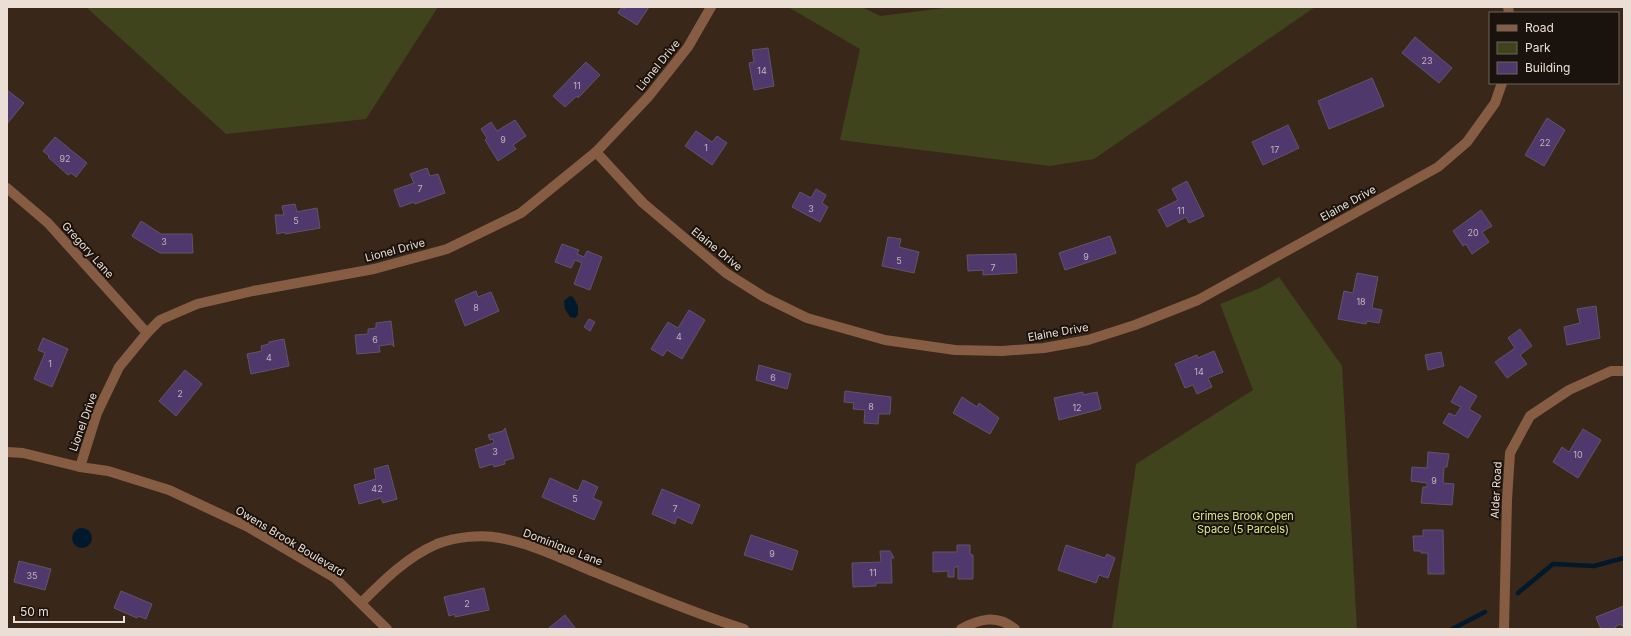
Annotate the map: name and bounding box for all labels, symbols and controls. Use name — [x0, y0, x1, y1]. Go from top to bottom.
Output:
legend — [1489, 12, 1619, 84]
text: Road — [1525, 20, 1554, 35]
street label: Lionel Drive — [633, 37, 683, 93]
text: Park — [1525, 40, 1551, 55]
house number: 23 — [1421, 55, 1433, 66]
text: Building — [1525, 60, 1570, 75]
house number: 14 — [757, 65, 767, 76]
house number: 11 — [573, 80, 581, 91]
house number: 9 — [500, 134, 506, 145]
house number: 22 — [1540, 137, 1550, 148]
house number: 1 — [704, 142, 708, 153]
house number: 17 — [1271, 144, 1279, 155]
house number: 92 — [59, 153, 71, 164]
street label: Elaine Drive — [1318, 182, 1378, 224]
house number: 7 — [417, 183, 423, 194]
house number: 3 — [808, 203, 814, 214]
house number: 11 — [1177, 205, 1185, 216]
house number: 5 — [293, 215, 299, 226]
street label: Gregory Lane — [59, 219, 117, 281]
street label: Elaine Drive — [689, 224, 745, 274]
house number: 20 — [1467, 227, 1479, 238]
street label: Lionel Drive — [364, 235, 426, 265]
house number: 3 — [161, 236, 167, 247]
house number: 9 — [1083, 251, 1089, 262]
house number: 5 — [896, 255, 902, 266]
house number: 7 — [990, 262, 996, 273]
house number: 18 — [1356, 296, 1366, 307]
house number: 8 — [473, 302, 479, 313]
street label: Elaine Drive — [1027, 320, 1089, 344]
house number: 4 — [676, 331, 682, 342]
house number: 6 — [372, 334, 378, 345]
house number: 4 — [266, 352, 272, 363]
house number: 1 — [48, 358, 52, 369]
house number: 14 — [1194, 366, 1204, 377]
house number: 6 — [770, 372, 776, 383]
house number: 2 — [177, 388, 183, 399]
street label: Lionel Drive — [66, 391, 100, 453]
house number: 8 — [868, 401, 874, 412]
house number: 12 — [1072, 402, 1082, 413]
house number: 3 — [492, 446, 498, 457]
house number: 10 — [1573, 449, 1583, 460]
street label: Alder Road — [1488, 461, 1504, 519]
house number: 9 — [1431, 475, 1437, 486]
house number: 42 — [371, 483, 383, 494]
house number: 5 — [572, 493, 578, 504]
street label: Owens Brook Boulevard — [233, 503, 347, 579]
house number: 7 — [672, 503, 678, 514]
park label: Grimes Brook Open Space (5 Parcels) — [1192, 509, 1294, 536]
street label: Dominique Lane — [521, 525, 605, 569]
house number: 9 — [769, 548, 775, 559]
house number: 11 — [869, 567, 877, 578]
house number: 35 — [26, 570, 38, 581]
scale bar — [14, 598, 124, 624]
house number: 2 — [464, 598, 470, 609]
text: 50 m — [20, 604, 49, 619]

